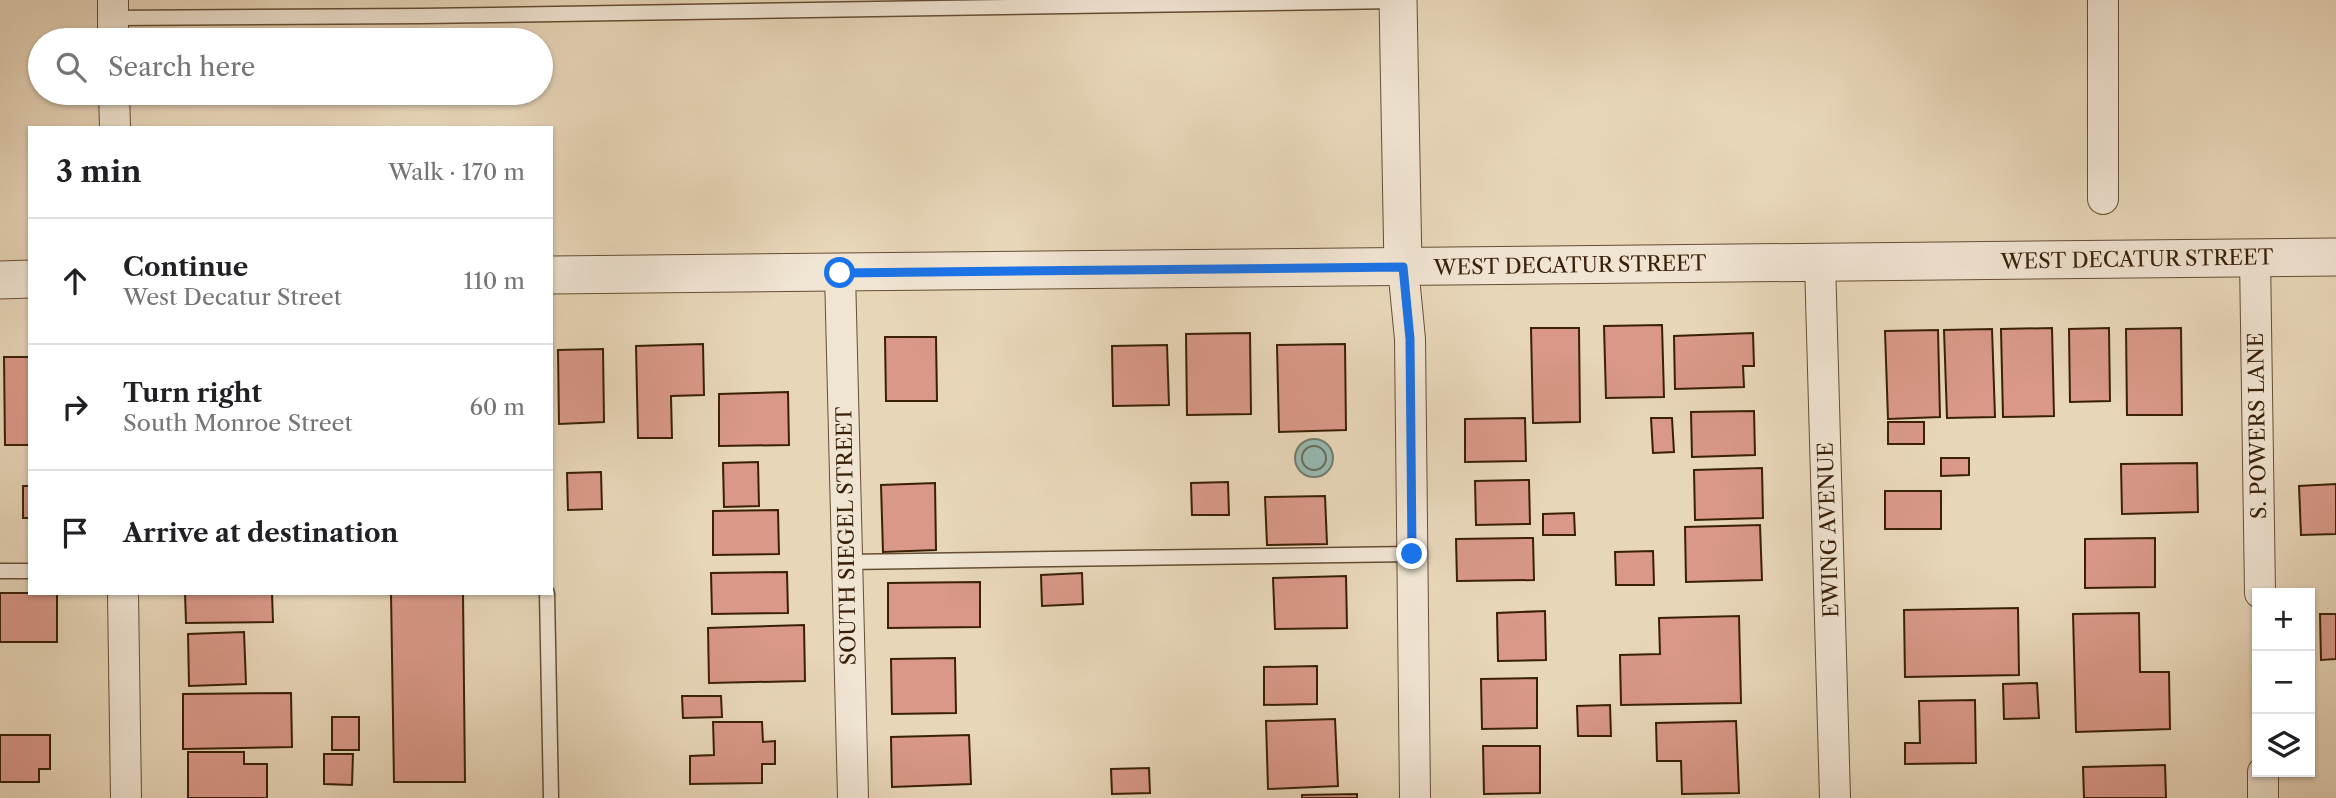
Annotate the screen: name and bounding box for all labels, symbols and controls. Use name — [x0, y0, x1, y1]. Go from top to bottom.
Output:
search box — [28, 28, 553, 105]
icon: search — [52, 48, 90, 86]
text: Search here — [108, 51, 255, 83]
text: 3 min — [56, 153, 142, 190]
text: Walk · 170 m — [388, 158, 525, 186]
street label: WEST DECATUR STREET — [1999, 244, 2274, 274]
street label: WEST DECATUR STREET — [1432, 250, 1707, 280]
text: Continue — [123, 251, 248, 283]
route start — [824, 257, 855, 288]
icon: ahead — [56, 262, 94, 300]
text: 110 m — [464, 267, 525, 295]
text: West Decatur Street — [123, 283, 342, 311]
street label: S. POWERS LANE — [2243, 333, 2271, 519]
text: Turn right — [123, 377, 262, 409]
icon: right — [56, 388, 94, 426]
text: 60 m — [469, 393, 525, 421]
street label: SOUTH SIEGEL STREET — [831, 406, 861, 666]
text: South Monroe Street — [123, 409, 353, 437]
street label: EWING AVENUE — [1812, 442, 1844, 618]
icon: arrive — [56, 514, 94, 552]
text: Arrive at destination — [123, 517, 398, 549]
route end — [1396, 538, 1427, 569]
map controls — [2252, 588, 2315, 777]
button: + — [2252, 588, 2315, 651]
button: − — [2252, 651, 2315, 714]
button: layers — [2252, 714, 2315, 777]

